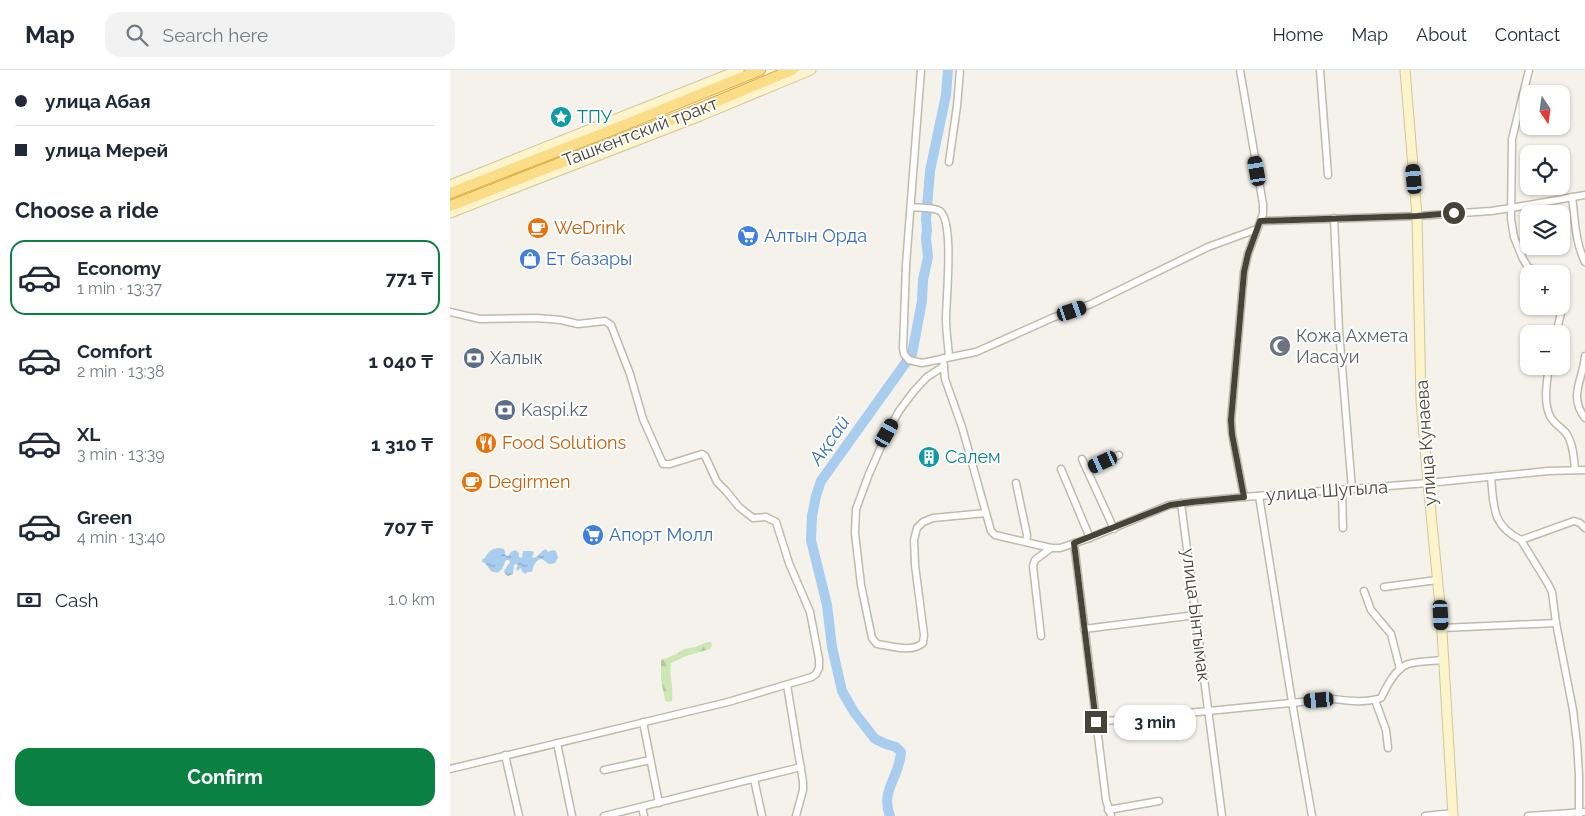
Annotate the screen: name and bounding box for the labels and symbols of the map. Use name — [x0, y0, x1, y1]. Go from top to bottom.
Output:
north arrow — [1520, 85, 1570, 135]
street label: Ташкентский тракт — [559, 92, 721, 171]
place icon: ТПУ — [549, 105, 573, 129]
place label: ТПУ — [577, 106, 613, 127]
car — [1247, 155, 1266, 187]
car — [1405, 163, 1422, 195]
route start — [1443, 202, 1465, 224]
cafe icon: WeDrink — [526, 216, 550, 240]
place label: WeDrink — [554, 217, 626, 238]
supermarket icon: Алтын Орда — [736, 224, 760, 248]
place label: Алтын Орда — [764, 225, 867, 246]
shop icon: Ет базары — [518, 247, 542, 271]
place label: Ет базары — [546, 248, 632, 269]
car — [1055, 299, 1088, 323]
place label: Кожа Ахмета Иасауи — [1296, 325, 1408, 367]
mosque icon: Кожа Ахмета Иасауи — [1268, 334, 1292, 358]
bank icon: Халык — [462, 346, 486, 370]
place label: Халык — [490, 347, 543, 368]
street label: улица Кунаева — [1411, 379, 1440, 507]
bank icon: Kaspi.kz — [493, 398, 517, 422]
place label: Kaspi.kz — [521, 399, 588, 420]
water label: Ақсай — [804, 411, 854, 469]
car — [873, 416, 900, 450]
restaurant icon: Food Solutions — [474, 431, 498, 455]
place label: Food Solutions — [502, 432, 627, 453]
building icon: Салем — [917, 445, 941, 469]
place label: Салем — [945, 446, 1001, 467]
car — [1086, 449, 1119, 475]
cafe icon: Degirmen — [460, 470, 484, 494]
place label: Degirmen — [488, 471, 570, 492]
street label: улица Шугыла — [1265, 476, 1389, 505]
supermarket icon: Апорт Молл — [581, 523, 605, 547]
place label: Апорт Молл — [609, 524, 713, 545]
street label: улица Ынтымак — [1178, 547, 1215, 683]
car — [1432, 600, 1449, 630]
car — [1303, 691, 1334, 709]
callout: 3 min — [1114, 704, 1196, 740]
route end — [1085, 711, 1107, 733]

